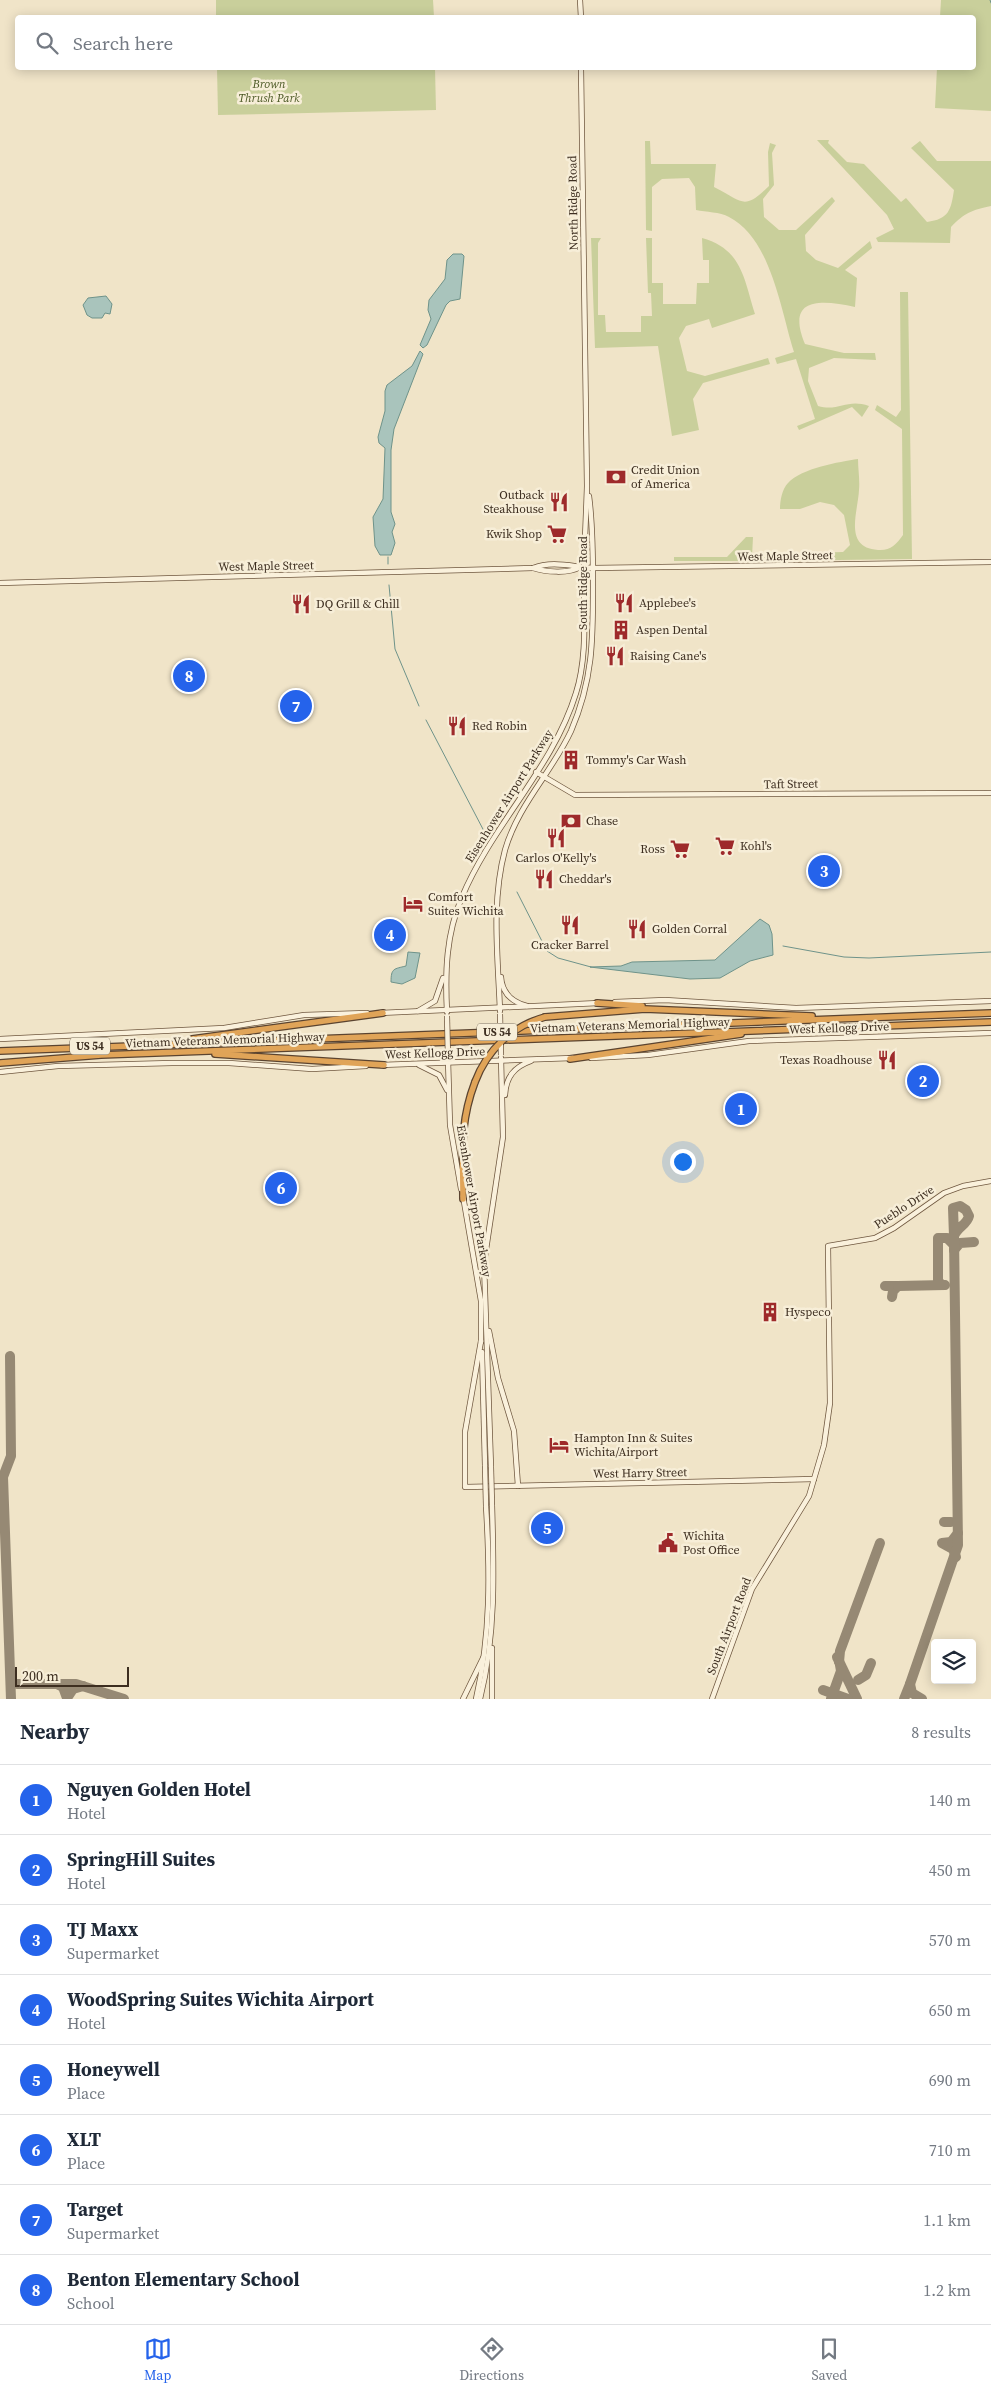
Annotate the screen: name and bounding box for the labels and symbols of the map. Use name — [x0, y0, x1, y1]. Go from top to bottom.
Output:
park label: Brown Thrush Park — [238, 76, 300, 106]
street label: North Ridge Road — [564, 155, 582, 251]
place label: Credit Union of America — [631, 462, 700, 492]
bank icon: Credit Union of America — [605, 466, 627, 488]
place label: Outback Steakhouse — [483, 487, 544, 517]
restaurant icon: Outback Steakhouse — [548, 491, 570, 513]
supermarket icon: Kwik Shop — [546, 523, 568, 545]
place label: Kwik Shop — [486, 526, 542, 542]
street label: South Ridge Road — [575, 536, 591, 630]
street label: West Maple Street — [737, 547, 833, 565]
street label: West Maple Street — [218, 557, 314, 575]
restaurant icon: Applebee's — [613, 592, 635, 614]
restaurant icon: DQ Grill & Chill — [290, 593, 312, 615]
place label: Applebee's — [639, 595, 696, 611]
place label: DQ Grill & Chill — [316, 596, 400, 612]
building icon: Aspen Dental — [610, 619, 632, 641]
place label: Aspen Dental — [636, 622, 708, 638]
restaurant icon: Raising Cane's — [604, 645, 626, 667]
place label: Raising Cane's — [630, 648, 706, 664]
pin: 8 — [173, 657, 205, 695]
pin: 7 — [280, 687, 312, 725]
restaurant icon: Red Robin — [446, 715, 468, 737]
place label: Red Robin — [472, 718, 527, 734]
street label: Eisenhower Airport Parkway — [461, 726, 557, 866]
building icon: Tommy's Car Wash — [560, 749, 582, 771]
place label: Tommy's Car Wash — [586, 752, 686, 768]
street label: Taft Street — [764, 776, 818, 792]
bank icon: Chase — [560, 810, 582, 832]
place label: Chase — [586, 813, 618, 829]
restaurant icon: Carlos O'Kelly's — [545, 827, 567, 849]
supermarket icon: Kohl's — [714, 835, 736, 857]
supermarket icon: Ross — [669, 838, 691, 860]
place label: Kohl's — [740, 838, 772, 854]
place label: Ross — [640, 841, 665, 857]
place label: Carlos O'Kelly's — [515, 850, 597, 866]
pin: 3 — [808, 852, 840, 890]
restaurant icon: Cheddar's — [533, 868, 555, 890]
place label: Cheddar's — [559, 871, 612, 887]
place label: Comfort Suites Wichita — [428, 889, 505, 919]
hotel icon: Comfort Suites Wichita — [402, 893, 424, 915]
restaurant icon: Cracker Barrel — [559, 914, 581, 936]
pin: 4 — [374, 916, 406, 954]
restaurant icon: Golden Corral — [626, 918, 648, 940]
place label: Golden Corral — [652, 921, 728, 937]
place label: Cracker Barrel — [531, 937, 609, 953]
street label: Vietnam Veterans Memorial Highway — [530, 1013, 731, 1036]
street label: West Kellogg Drive — [789, 1018, 889, 1038]
road number: US 54 — [477, 1024, 517, 1040]
street label: Vietnam Veterans Memorial Highway — [125, 1028, 326, 1051]
road number: US 54 — [70, 1038, 110, 1054]
street label: West Kellogg Drive — [385, 1043, 485, 1063]
restaurant icon: Texas Roadhouse — [876, 1049, 898, 1071]
place label: Texas Roadhouse — [780, 1052, 872, 1068]
pin: 2 — [907, 1062, 939, 1100]
pin: 1 — [725, 1090, 757, 1128]
street label: Eisenhower Airport Parkway — [453, 1124, 495, 1279]
your location — [670, 1149, 696, 1175]
pin: 6 — [265, 1169, 297, 1207]
street label: Pueblo Drive — [871, 1182, 937, 1232]
building icon: Hyspeco — [759, 1301, 781, 1323]
place label: Hyspeco — [785, 1304, 831, 1320]
place label: Hampton Inn & Suites Wichita/Airport — [574, 1430, 692, 1460]
hotel icon: Hampton Inn & Suites Wichita/Airport — [548, 1434, 570, 1456]
street label: West Harry Street — [593, 1464, 687, 1482]
pin: 5 — [531, 1509, 563, 1547]
place label: Wichita Post Office — [683, 1528, 740, 1558]
public building icon: Wichita Post Office — [657, 1532, 679, 1554]
street label: South Airport Road — [703, 1575, 755, 1677]
scale bar — [15, 1664, 129, 1687]

